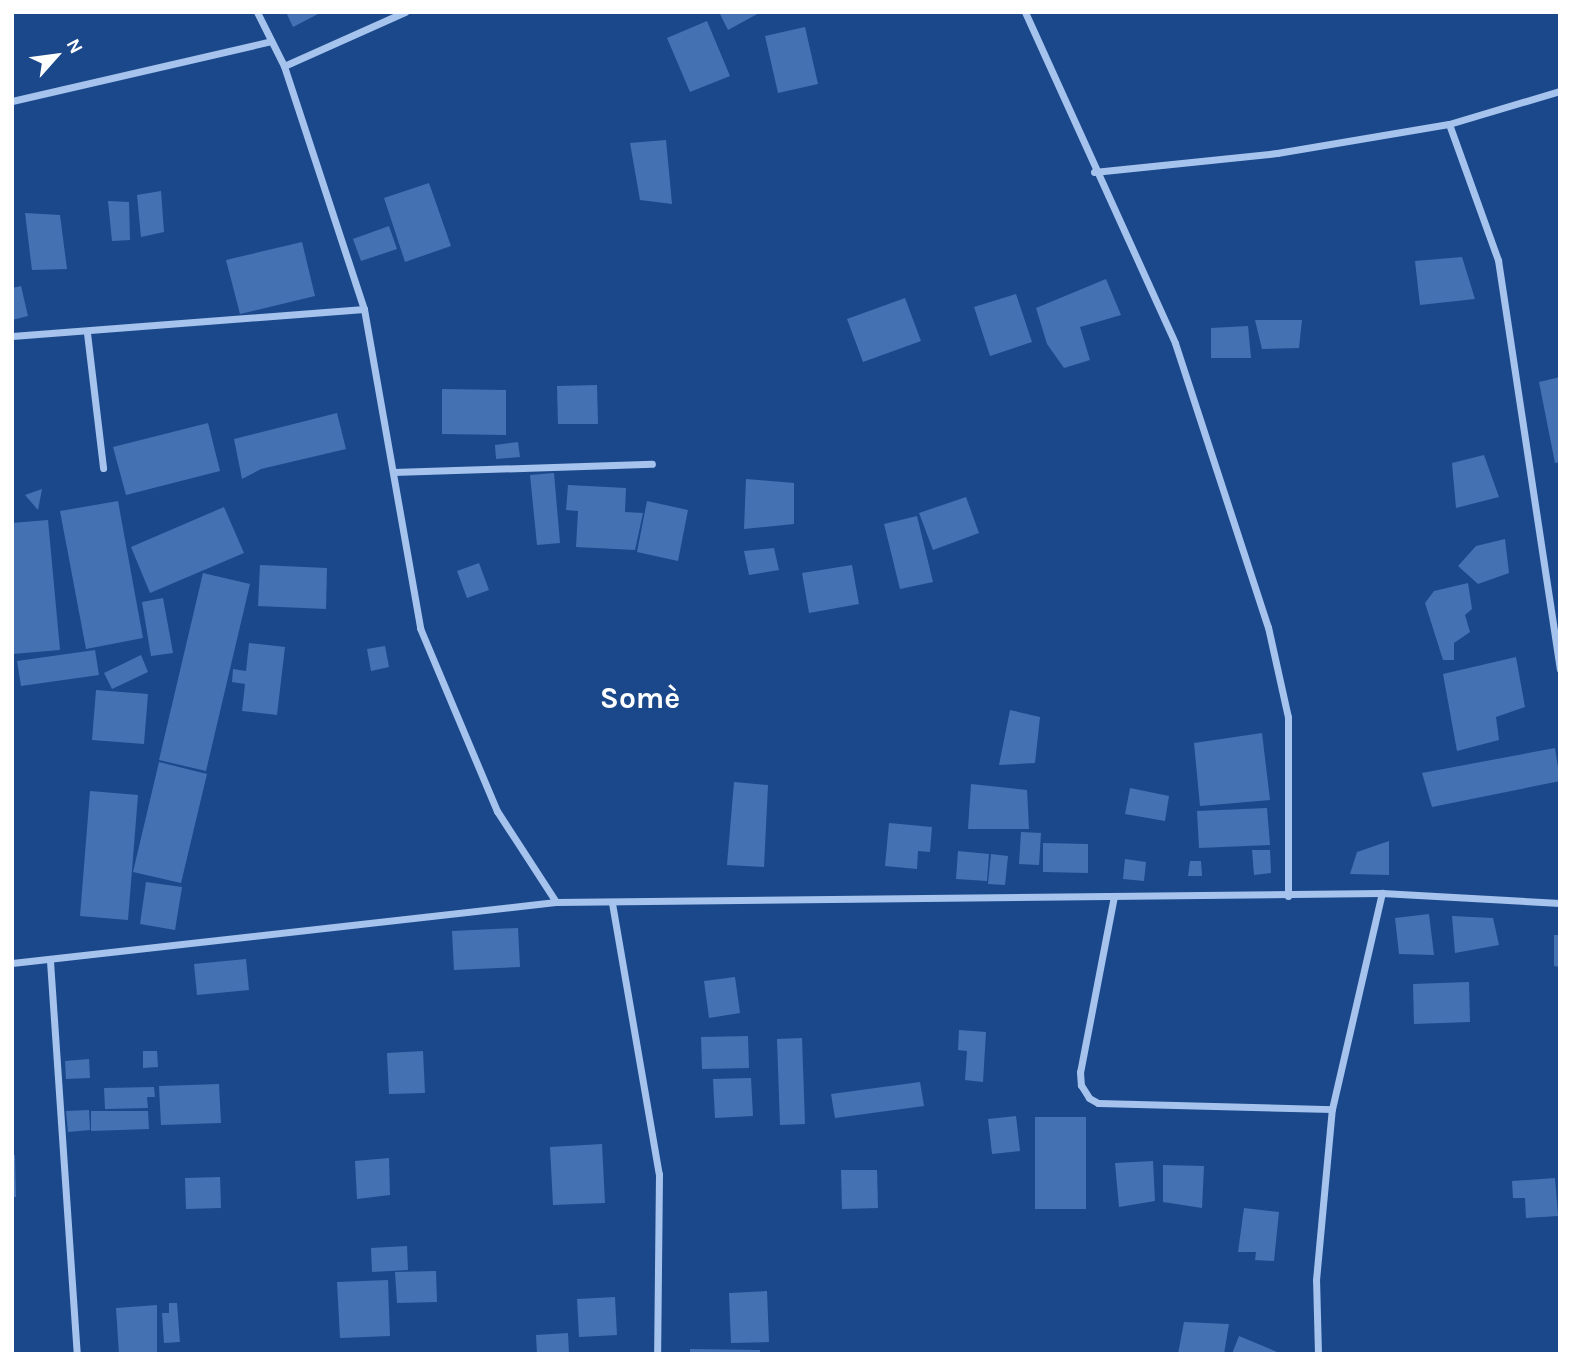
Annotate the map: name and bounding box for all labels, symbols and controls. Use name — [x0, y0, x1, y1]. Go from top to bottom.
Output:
north arrow — [21, 21, 91, 91]
text: N — [62, 35, 87, 57]
district label: Somè — [600, 680, 680, 716]

